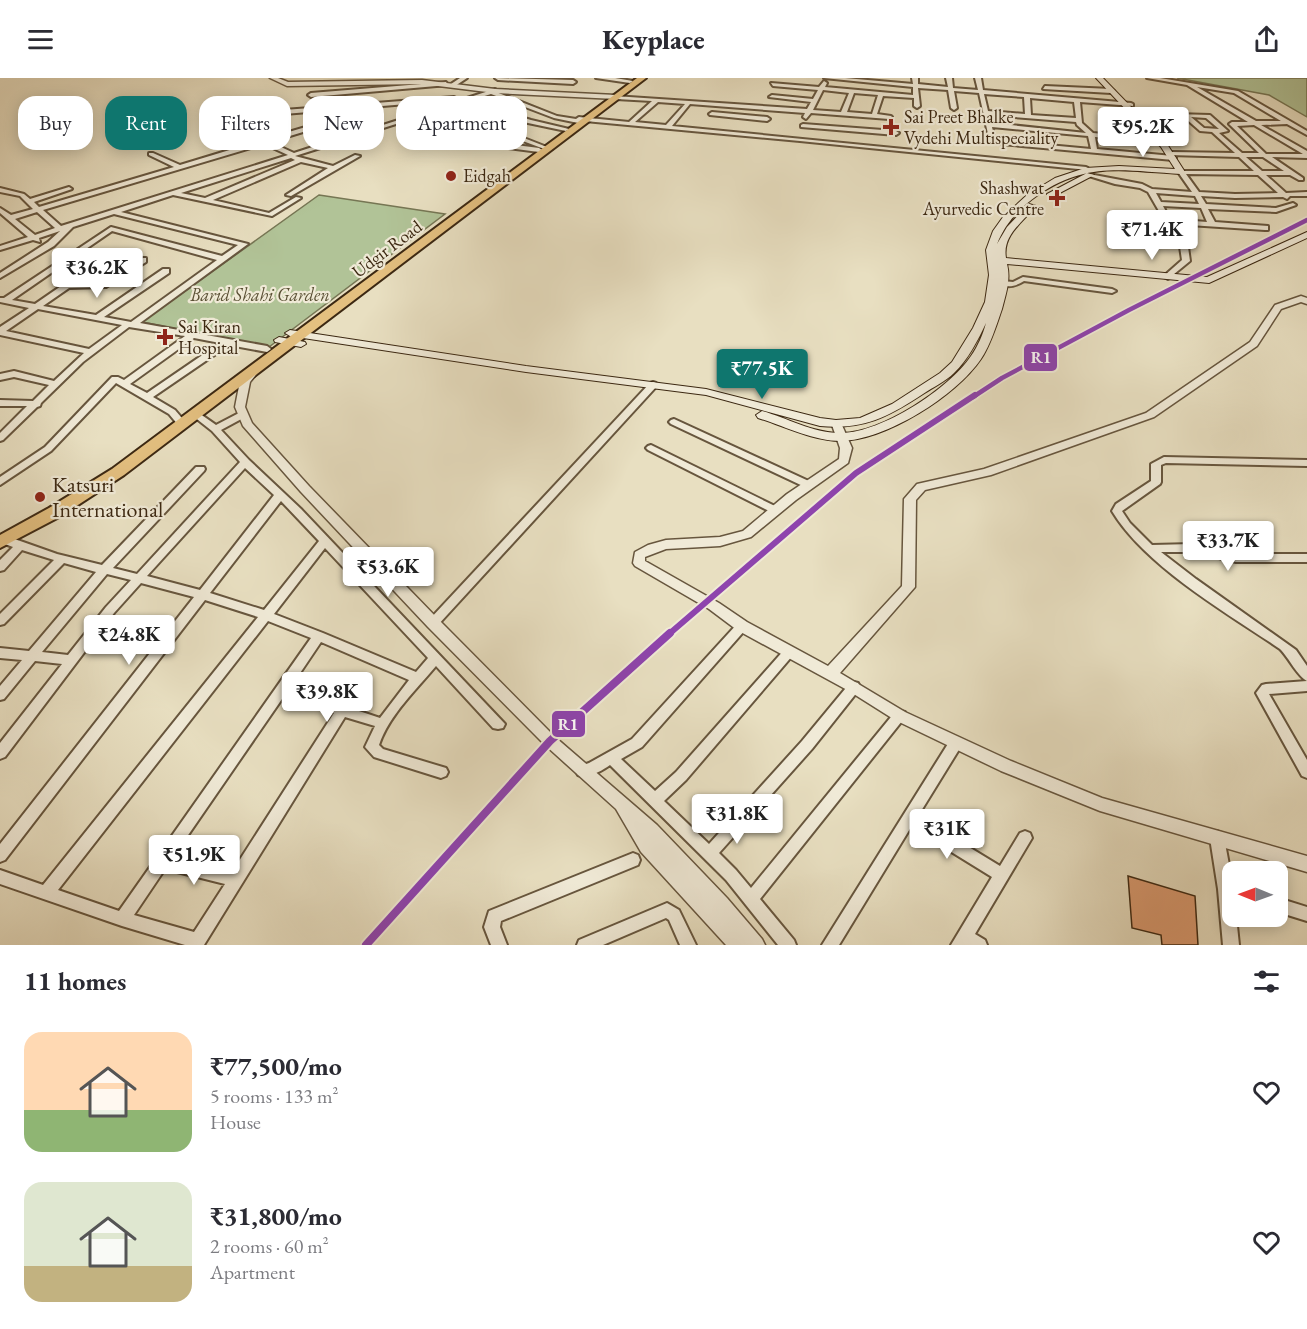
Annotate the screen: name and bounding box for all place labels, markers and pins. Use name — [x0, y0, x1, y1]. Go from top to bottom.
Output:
place label: Sai Preet Bhalke Vydehi Multispeciality — [904, 105, 1059, 149]
pin: ₹95.2K — [1094, 107, 1192, 158]
marker: Sai Preet Bhalke Vydehi Multispeciality — [882, 118, 900, 136]
place label: Eidgah — [463, 164, 511, 187]
marker: Eidgah — [444, 169, 458, 183]
place label: Shashwat Ayurvedic Centre — [922, 176, 1044, 220]
marker: Shashwat Ayurvedic Centre — [1048, 189, 1066, 207]
pin: ₹71.4K — [1103, 210, 1201, 261]
pin: ₹36.2K — [48, 248, 146, 299]
place label: Sai Kiran Hospital — [178, 315, 241, 359]
marker: Sai Kiran Hospital — [156, 328, 174, 346]
pin: ₹77.5K — [713, 349, 811, 400]
place label: Katsuri International — [52, 470, 163, 524]
marker: Katsuri International — [33, 490, 47, 504]
pin: ₹33.7K — [1179, 521, 1277, 572]
pin: ₹53.6K — [339, 547, 437, 598]
pin: ₹24.8K — [80, 615, 178, 666]
pin: ₹39.8K — [278, 672, 376, 723]
pin: ₹31.8K — [688, 794, 786, 845]
pin: ₹31K — [911, 809, 983, 860]
pin: ₹51.9K — [145, 835, 243, 886]

